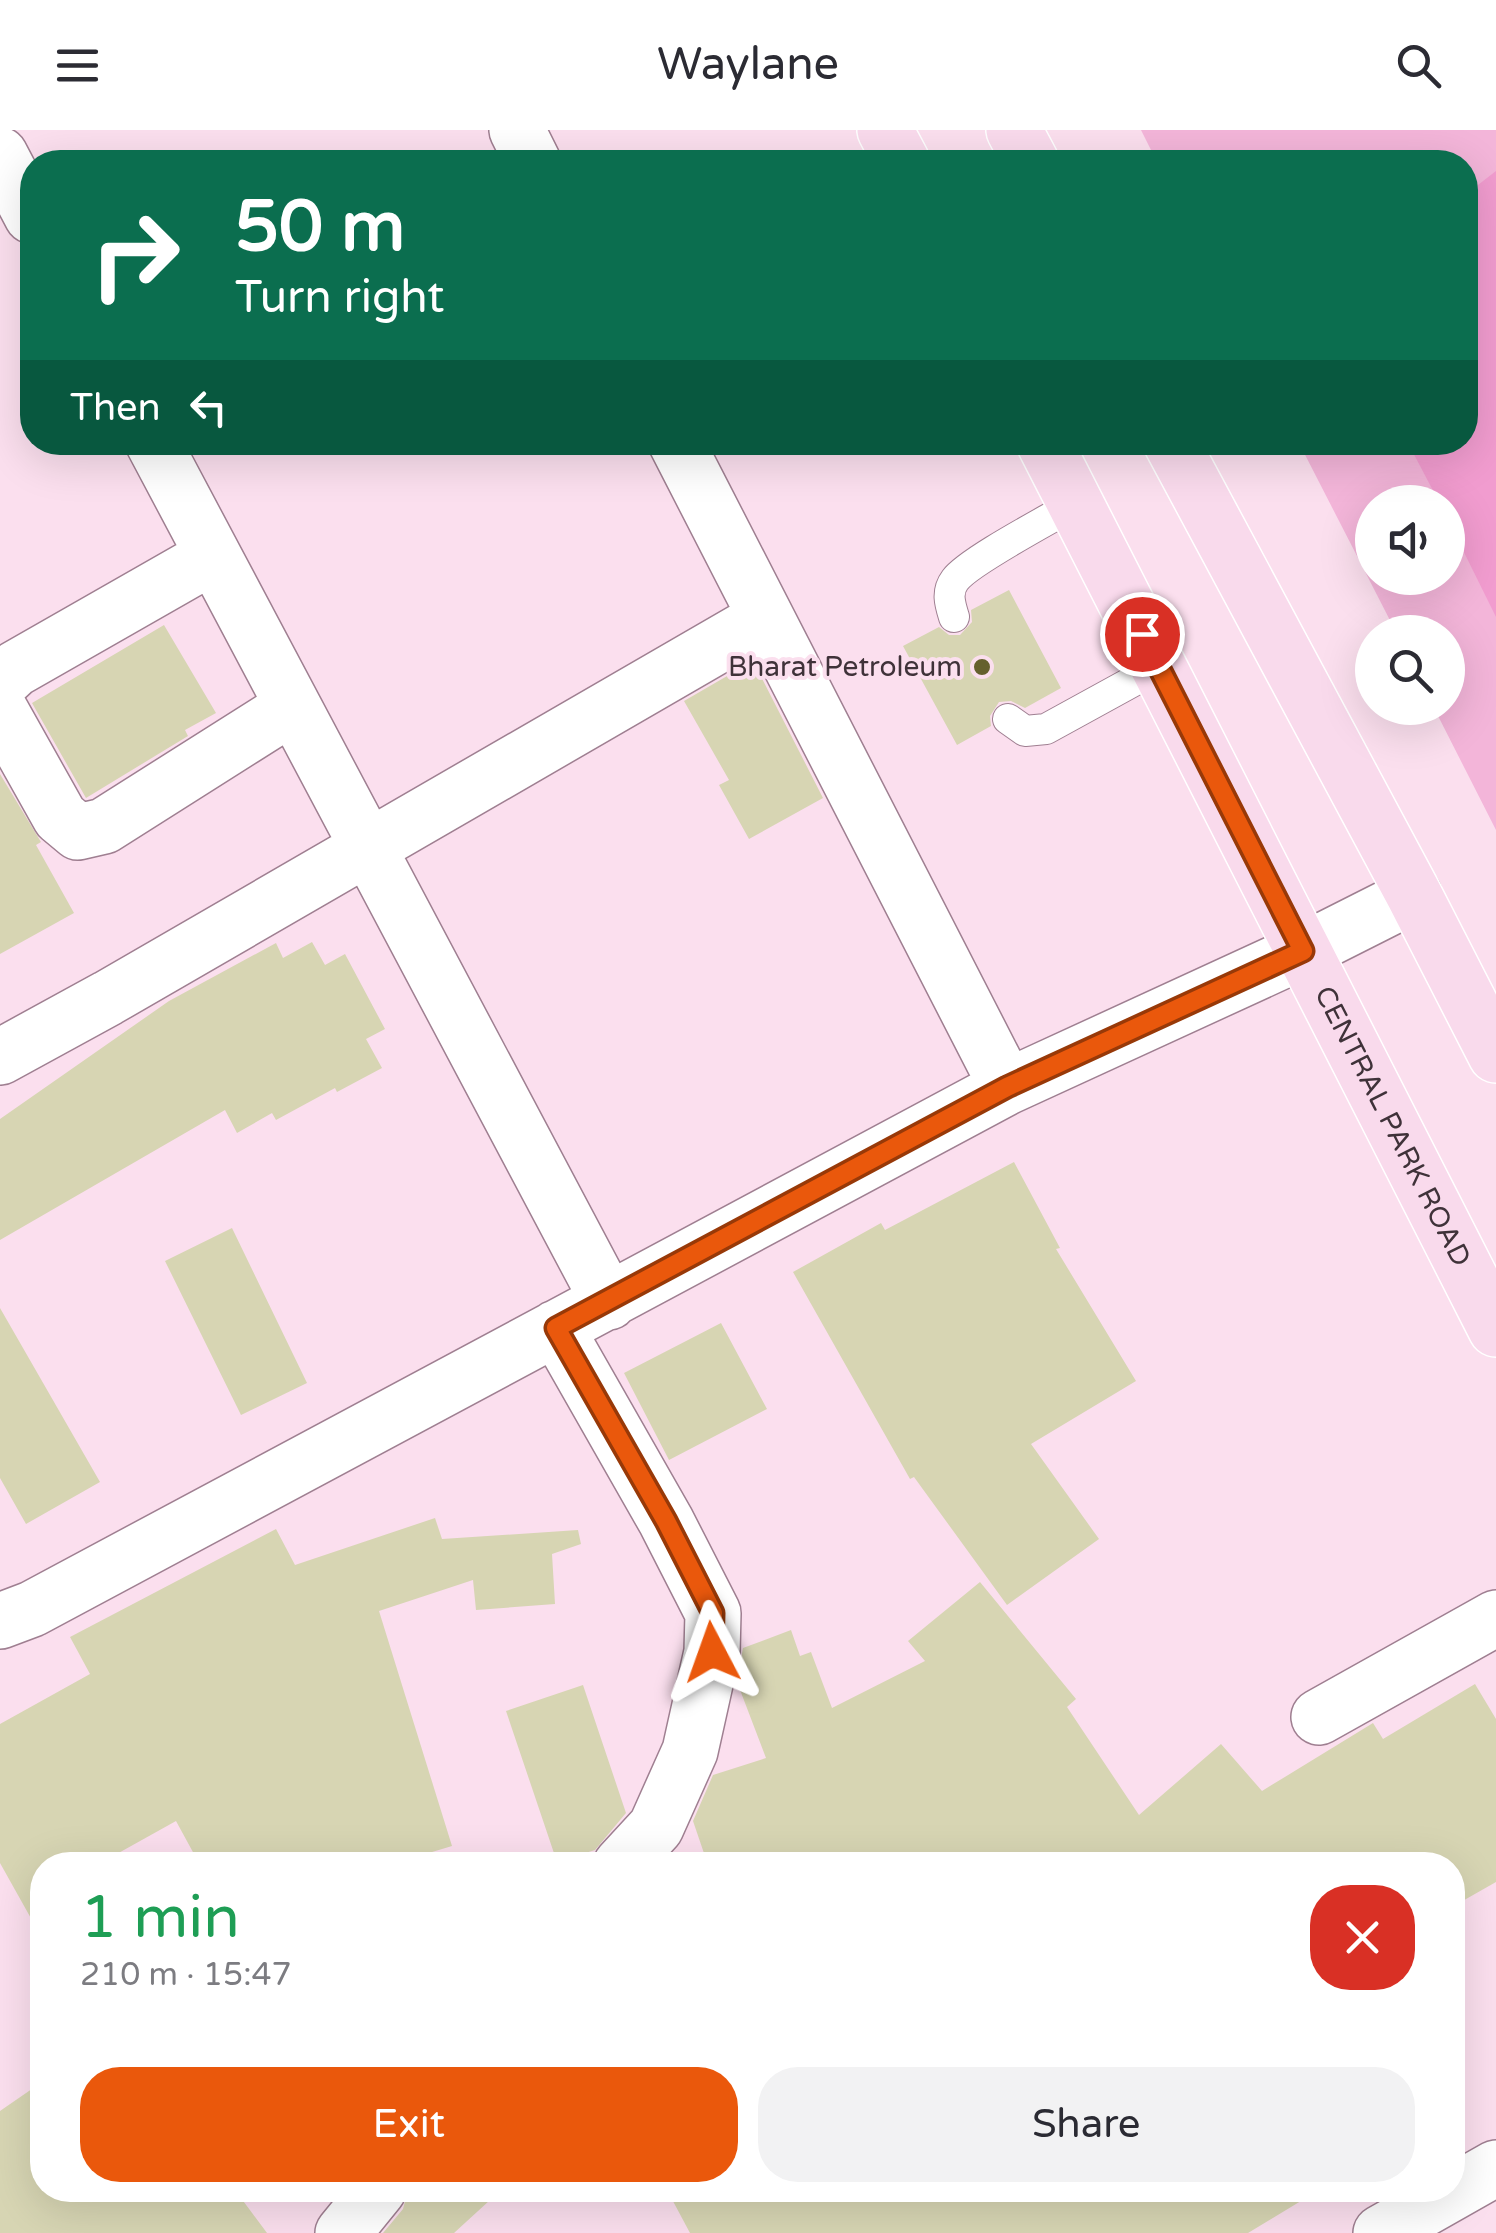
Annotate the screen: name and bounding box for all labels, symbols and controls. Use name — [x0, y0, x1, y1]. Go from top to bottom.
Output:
icon: menu — [50, 38, 105, 93]
text: Waylane — [657, 38, 839, 92]
icon: search — [1391, 38, 1446, 93]
text: 50 m — [235, 186, 405, 270]
icon: right — [70, 190, 200, 320]
text: Turn right — [235, 271, 444, 325]
icon: left — [181, 380, 236, 435]
text: Then — [70, 385, 161, 431]
map controls — [1355, 485, 1465, 725]
button: sound — [1355, 485, 1465, 595]
pin — [1100, 592, 1185, 677]
icon: arrive — [1115, 607, 1170, 662]
button: search — [1355, 615, 1465, 725]
place label: Bharat Petroleum — [728, 650, 962, 684]
marker: Bharat Petroleum — [971, 656, 993, 678]
street label: CENTRAL PARK ROAD — [1307, 981, 1478, 1272]
position arrow — [660, 1600, 764, 1704]
text: 1 min — [80, 1882, 240, 1954]
button: close — [1310, 1885, 1415, 1990]
text: 210 m · 15:47 — [80, 1956, 292, 1994]
button: Exit — [80, 2067, 738, 2182]
button: Share — [758, 2067, 1415, 2182]

